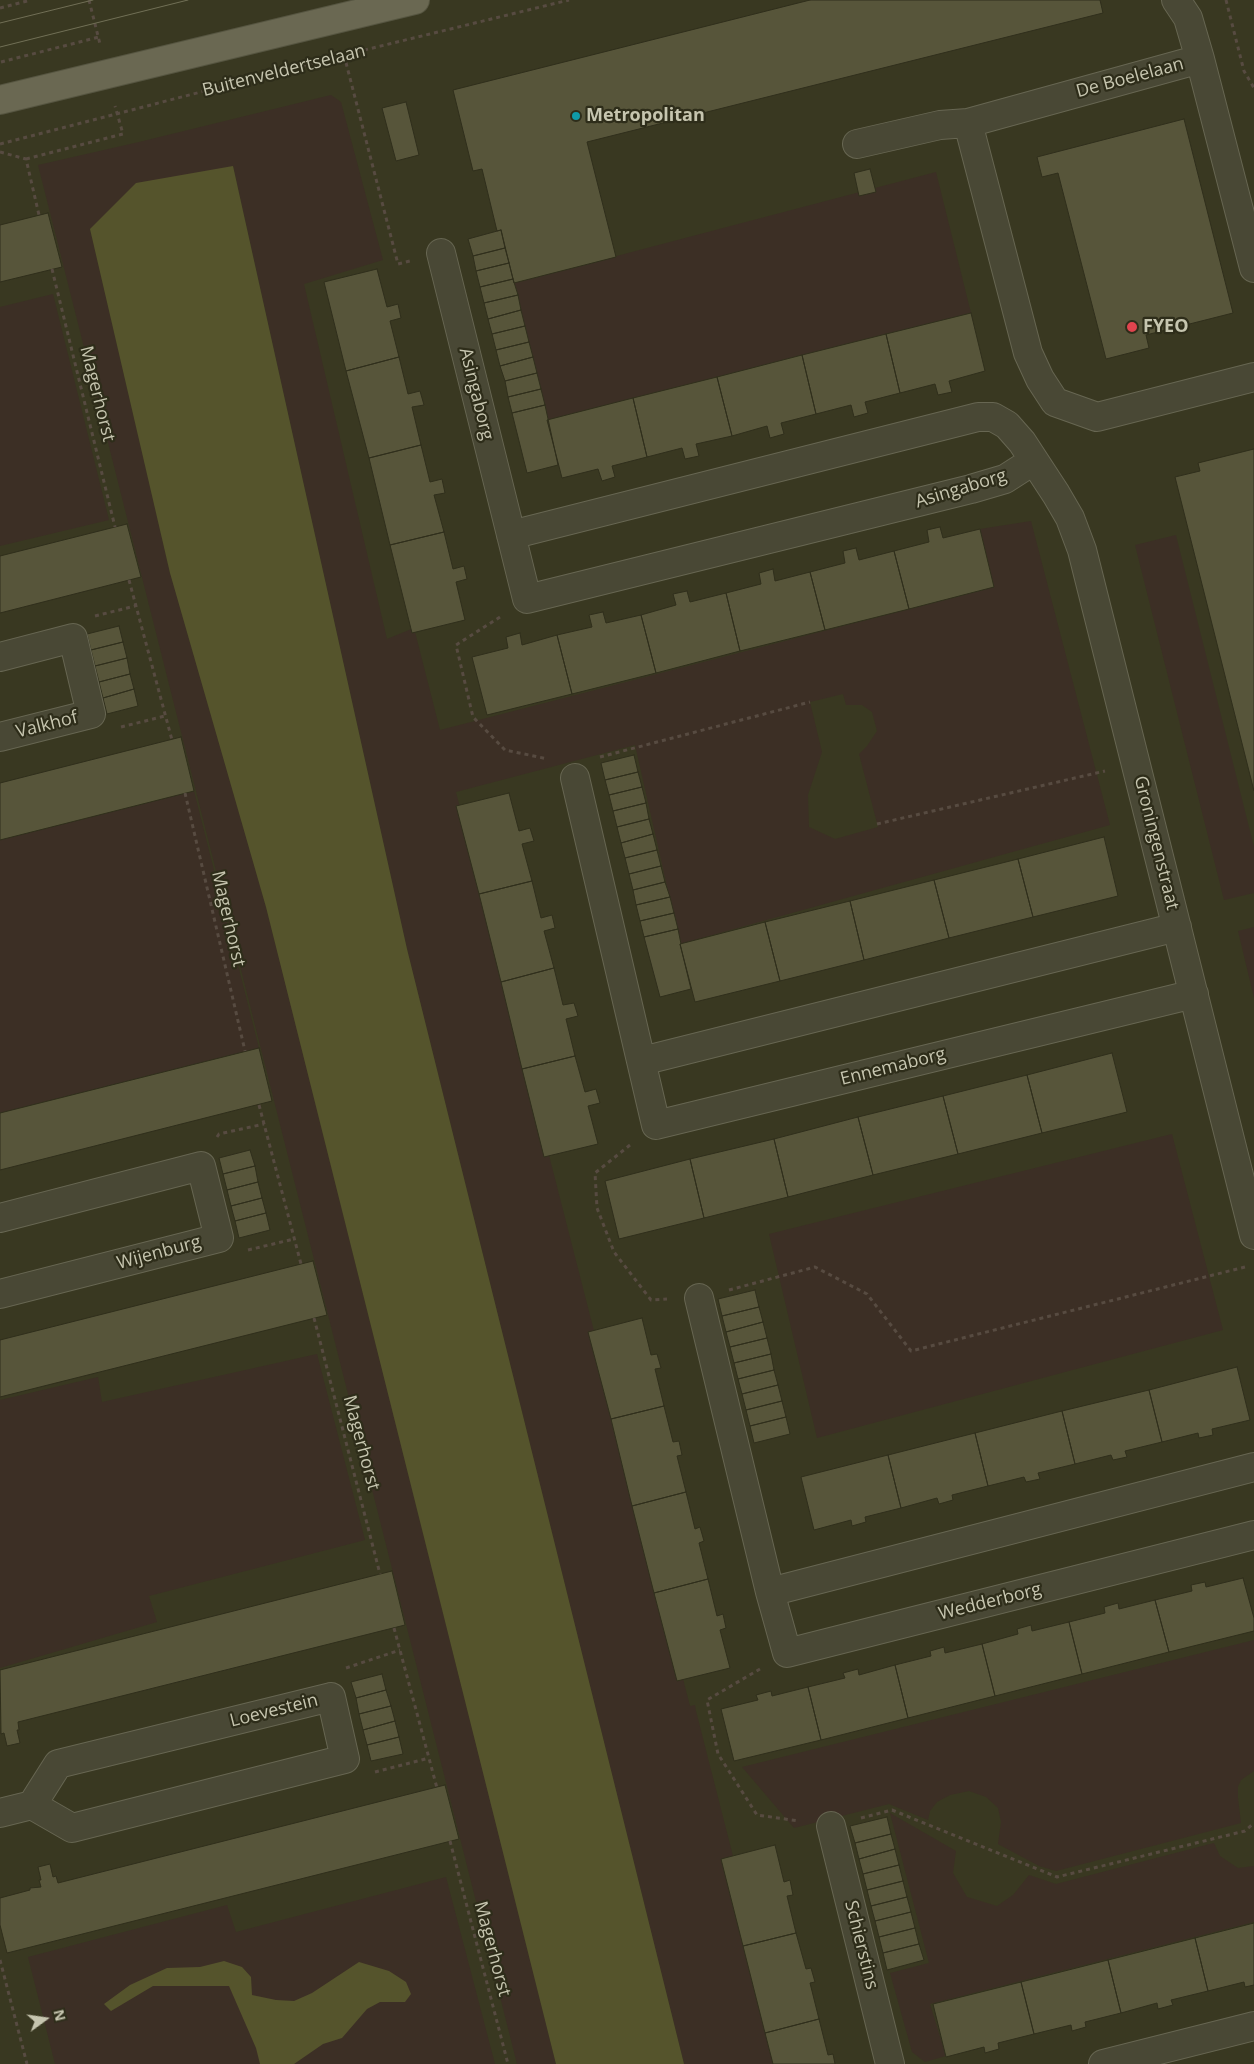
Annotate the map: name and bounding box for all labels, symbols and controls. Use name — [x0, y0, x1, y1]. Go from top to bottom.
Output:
street label: Buitenveldertselaan — [200, 40, 368, 102]
street label: De Boelelaan — [1074, 53, 1186, 103]
place label: Metropolitan — [586, 105, 705, 127]
marker: Metropolitan — [570, 110, 582, 122]
place label: FYEO — [1143, 316, 1189, 338]
marker: FYEO — [1125, 320, 1139, 334]
street label: Magerhorst — [75, 344, 119, 444]
street label: Asingaborg — [454, 346, 498, 442]
street label: Asingaborg — [913, 465, 1009, 513]
street label: Valkhof — [14, 707, 80, 743]
street label: Groningenstraat — [1129, 774, 1183, 912]
street label: Magerhorst — [206, 869, 250, 969]
street label: Ennemaborg — [838, 1043, 948, 1091]
street label: Wijenburg — [115, 1231, 203, 1275]
street label: Magerhorst — [338, 1393, 384, 1493]
street label: Wedderborg — [936, 1579, 1044, 1625]
street label: Loevestein — [228, 1690, 320, 1732]
street label: Schierstins — [840, 1898, 882, 1992]
street label: Magerhorst — [469, 1899, 515, 1999]
north arrow — [20, 1994, 70, 2044]
text: N — [49, 2007, 71, 2023]

